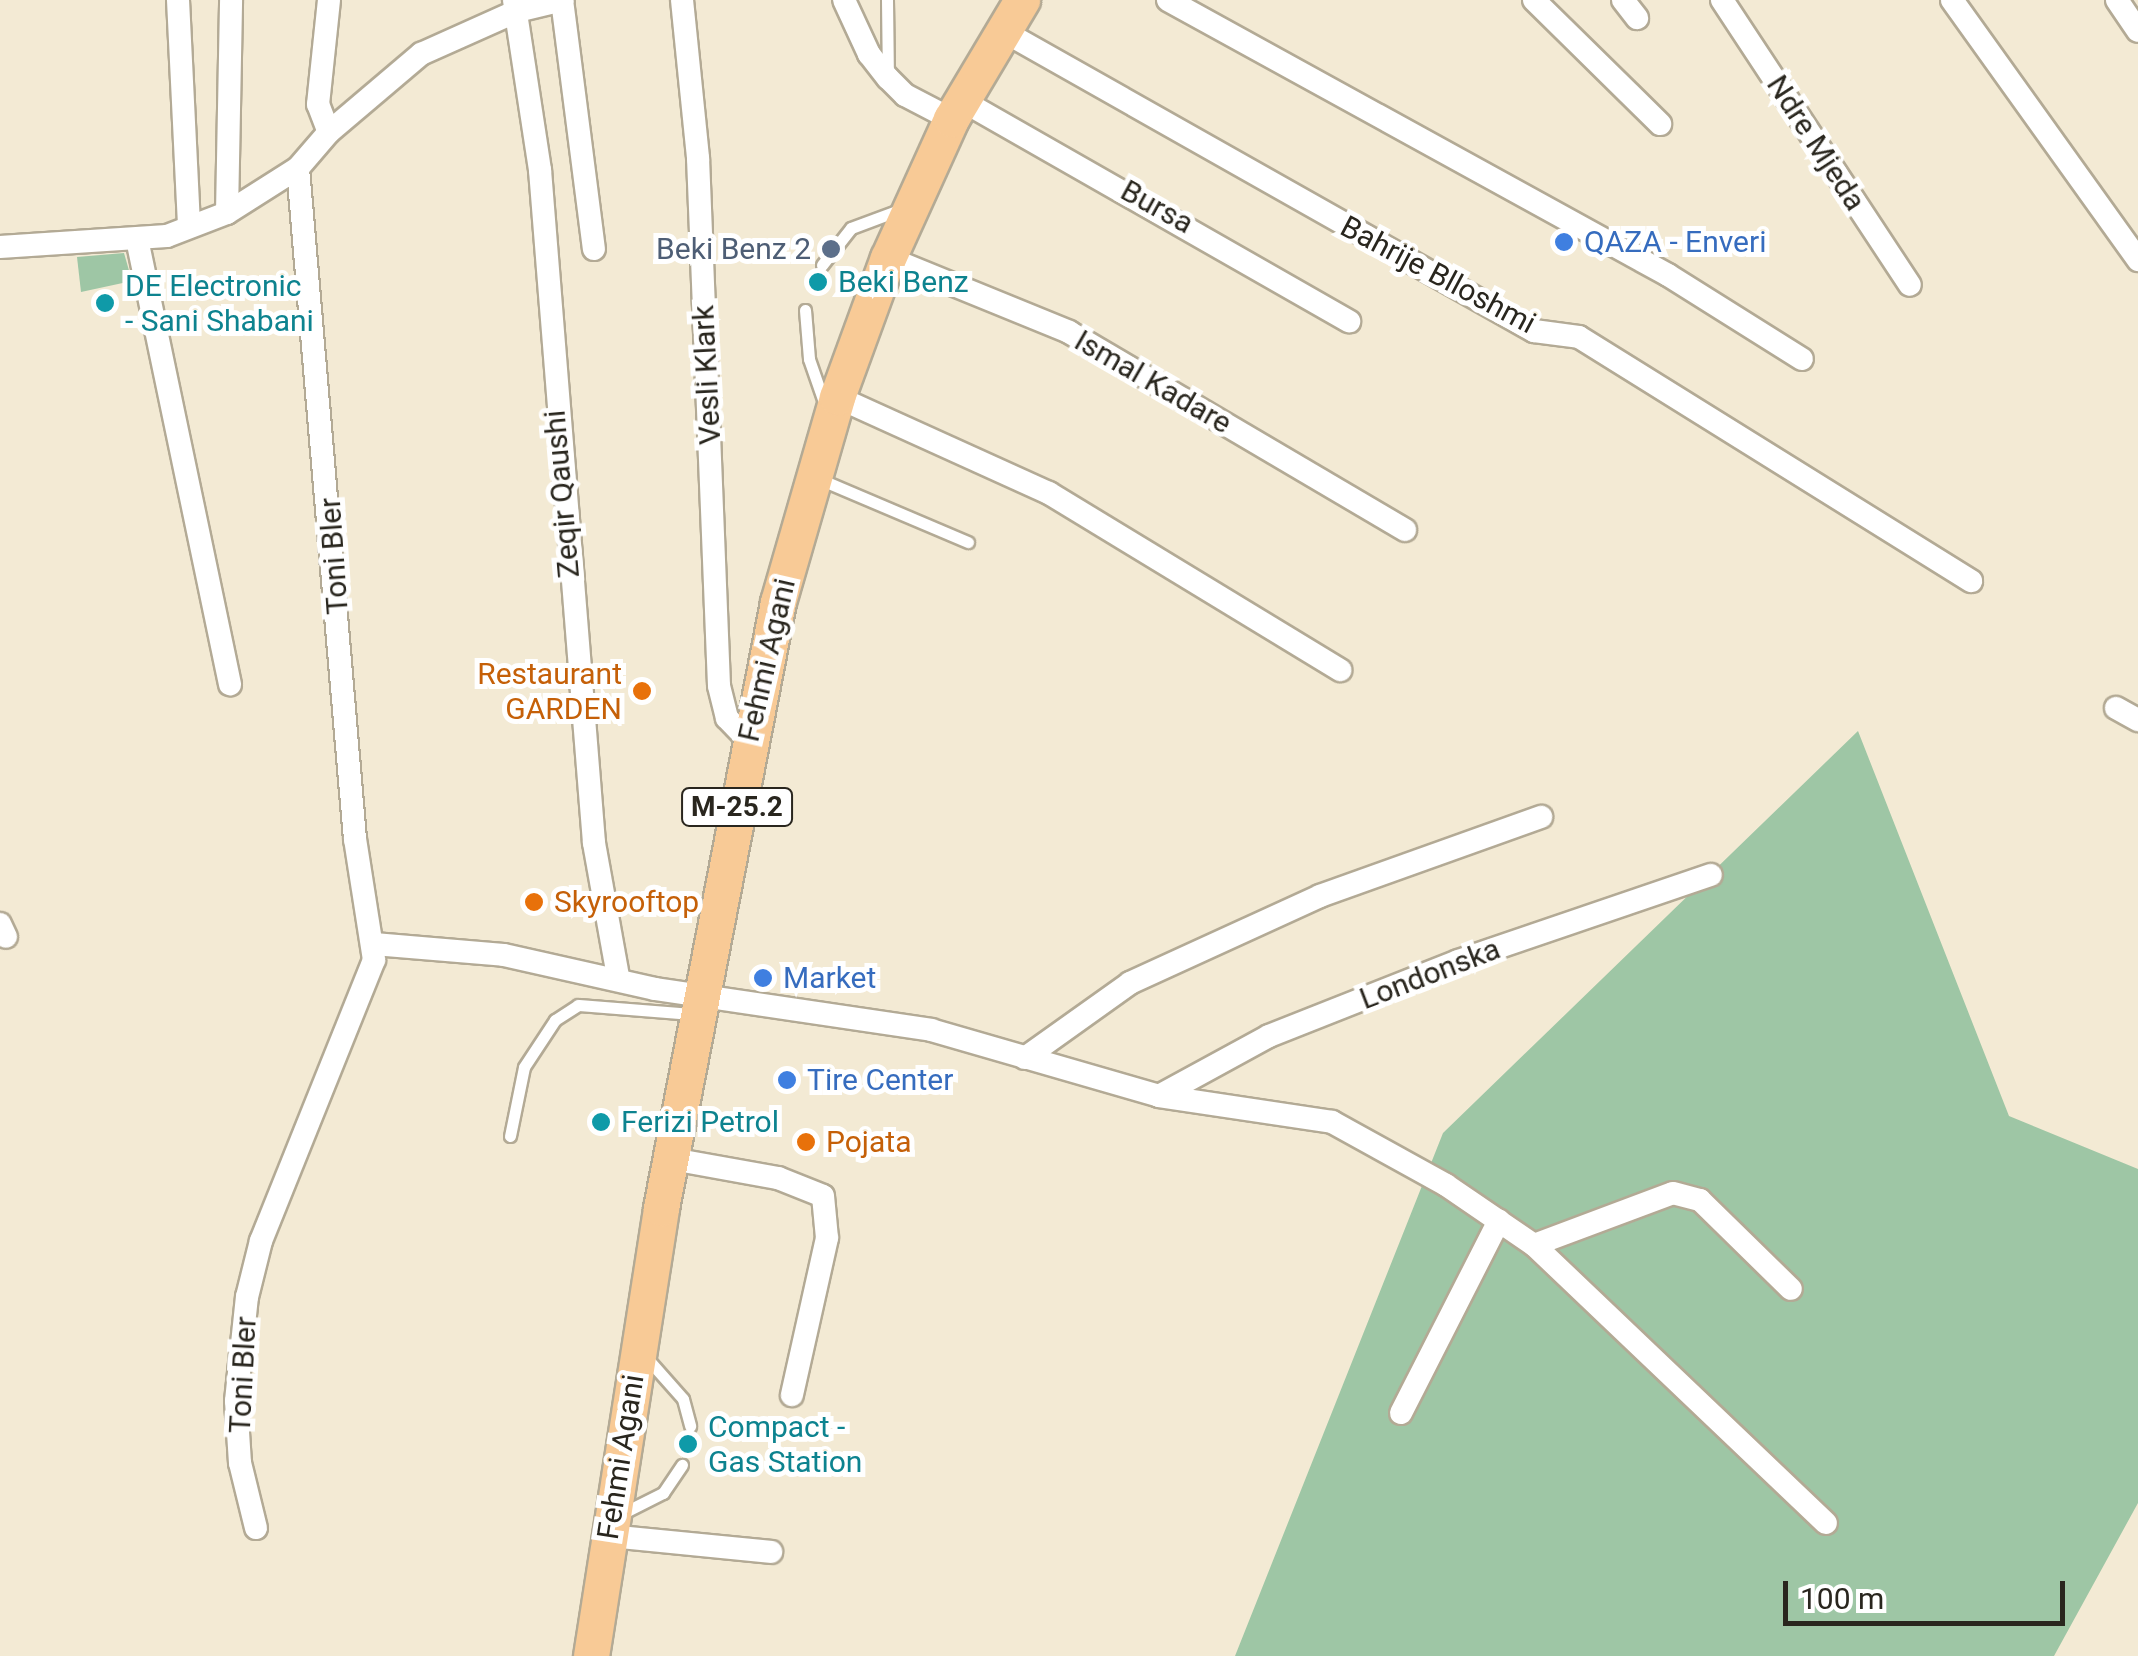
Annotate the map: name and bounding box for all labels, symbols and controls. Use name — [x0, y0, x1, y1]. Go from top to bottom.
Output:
street label: Ndre Mjeda — [1759, 69, 1873, 217]
street label: Bursa — [1115, 173, 1199, 241]
street label: Bahrije Blloshmi — [1334, 209, 1542, 341]
place label: QAZA - Enveri — [1584, 224, 1766, 260]
place label: Beki Benz 2 — [656, 231, 811, 267]
marker: QAZA - Enveri — [1553, 231, 1575, 253]
marker: Beki Benz 2 — [820, 238, 842, 260]
place label: Beki Benz — [838, 264, 969, 300]
place label: DE Electronic - Sani Shabani — [125, 268, 314, 338]
marker: Beki Benz — [807, 271, 829, 293]
marker: DE Electronic - Sani Shabani — [94, 292, 116, 314]
street label: Vesli Klark — [685, 304, 729, 446]
street label: Ismal Kadare — [1068, 323, 1238, 441]
street label: Zeqir Qaushi — [537, 409, 587, 579]
street label: Toni Bler — [312, 496, 356, 616]
street label: Fehmi Agani — [731, 575, 803, 745]
place label: Restaurant GARDEN — [477, 656, 622, 726]
marker: Restaurant GARDEN — [631, 680, 653, 702]
road number: M-25.2 — [680, 784, 794, 830]
place label: Skyrooftop — [554, 884, 699, 920]
marker: Skyrooftop — [523, 891, 545, 913]
street label: Londonska — [1355, 931, 1505, 1017]
place label: Market — [783, 960, 876, 996]
marker: Market — [752, 967, 774, 989]
place label: Tire Center — [807, 1062, 953, 1098]
marker: Tire Center — [776, 1069, 798, 1091]
place label: Ferizi Petrol — [621, 1104, 779, 1140]
marker: Ferizi Petrol — [590, 1111, 612, 1133]
place label: Pojata — [826, 1124, 911, 1160]
marker: Pojata — [795, 1131, 817, 1153]
street label: Toni Bler — [222, 1316, 264, 1434]
street label: Fehmi Agani — [590, 1372, 652, 1542]
place label: Compact - Gas Station — [708, 1409, 862, 1480]
marker: Compact - Gas Station — [677, 1433, 699, 1455]
scale bar — [1788, 1561, 2070, 1623]
text: 100 m — [1800, 1581, 1884, 1616]

